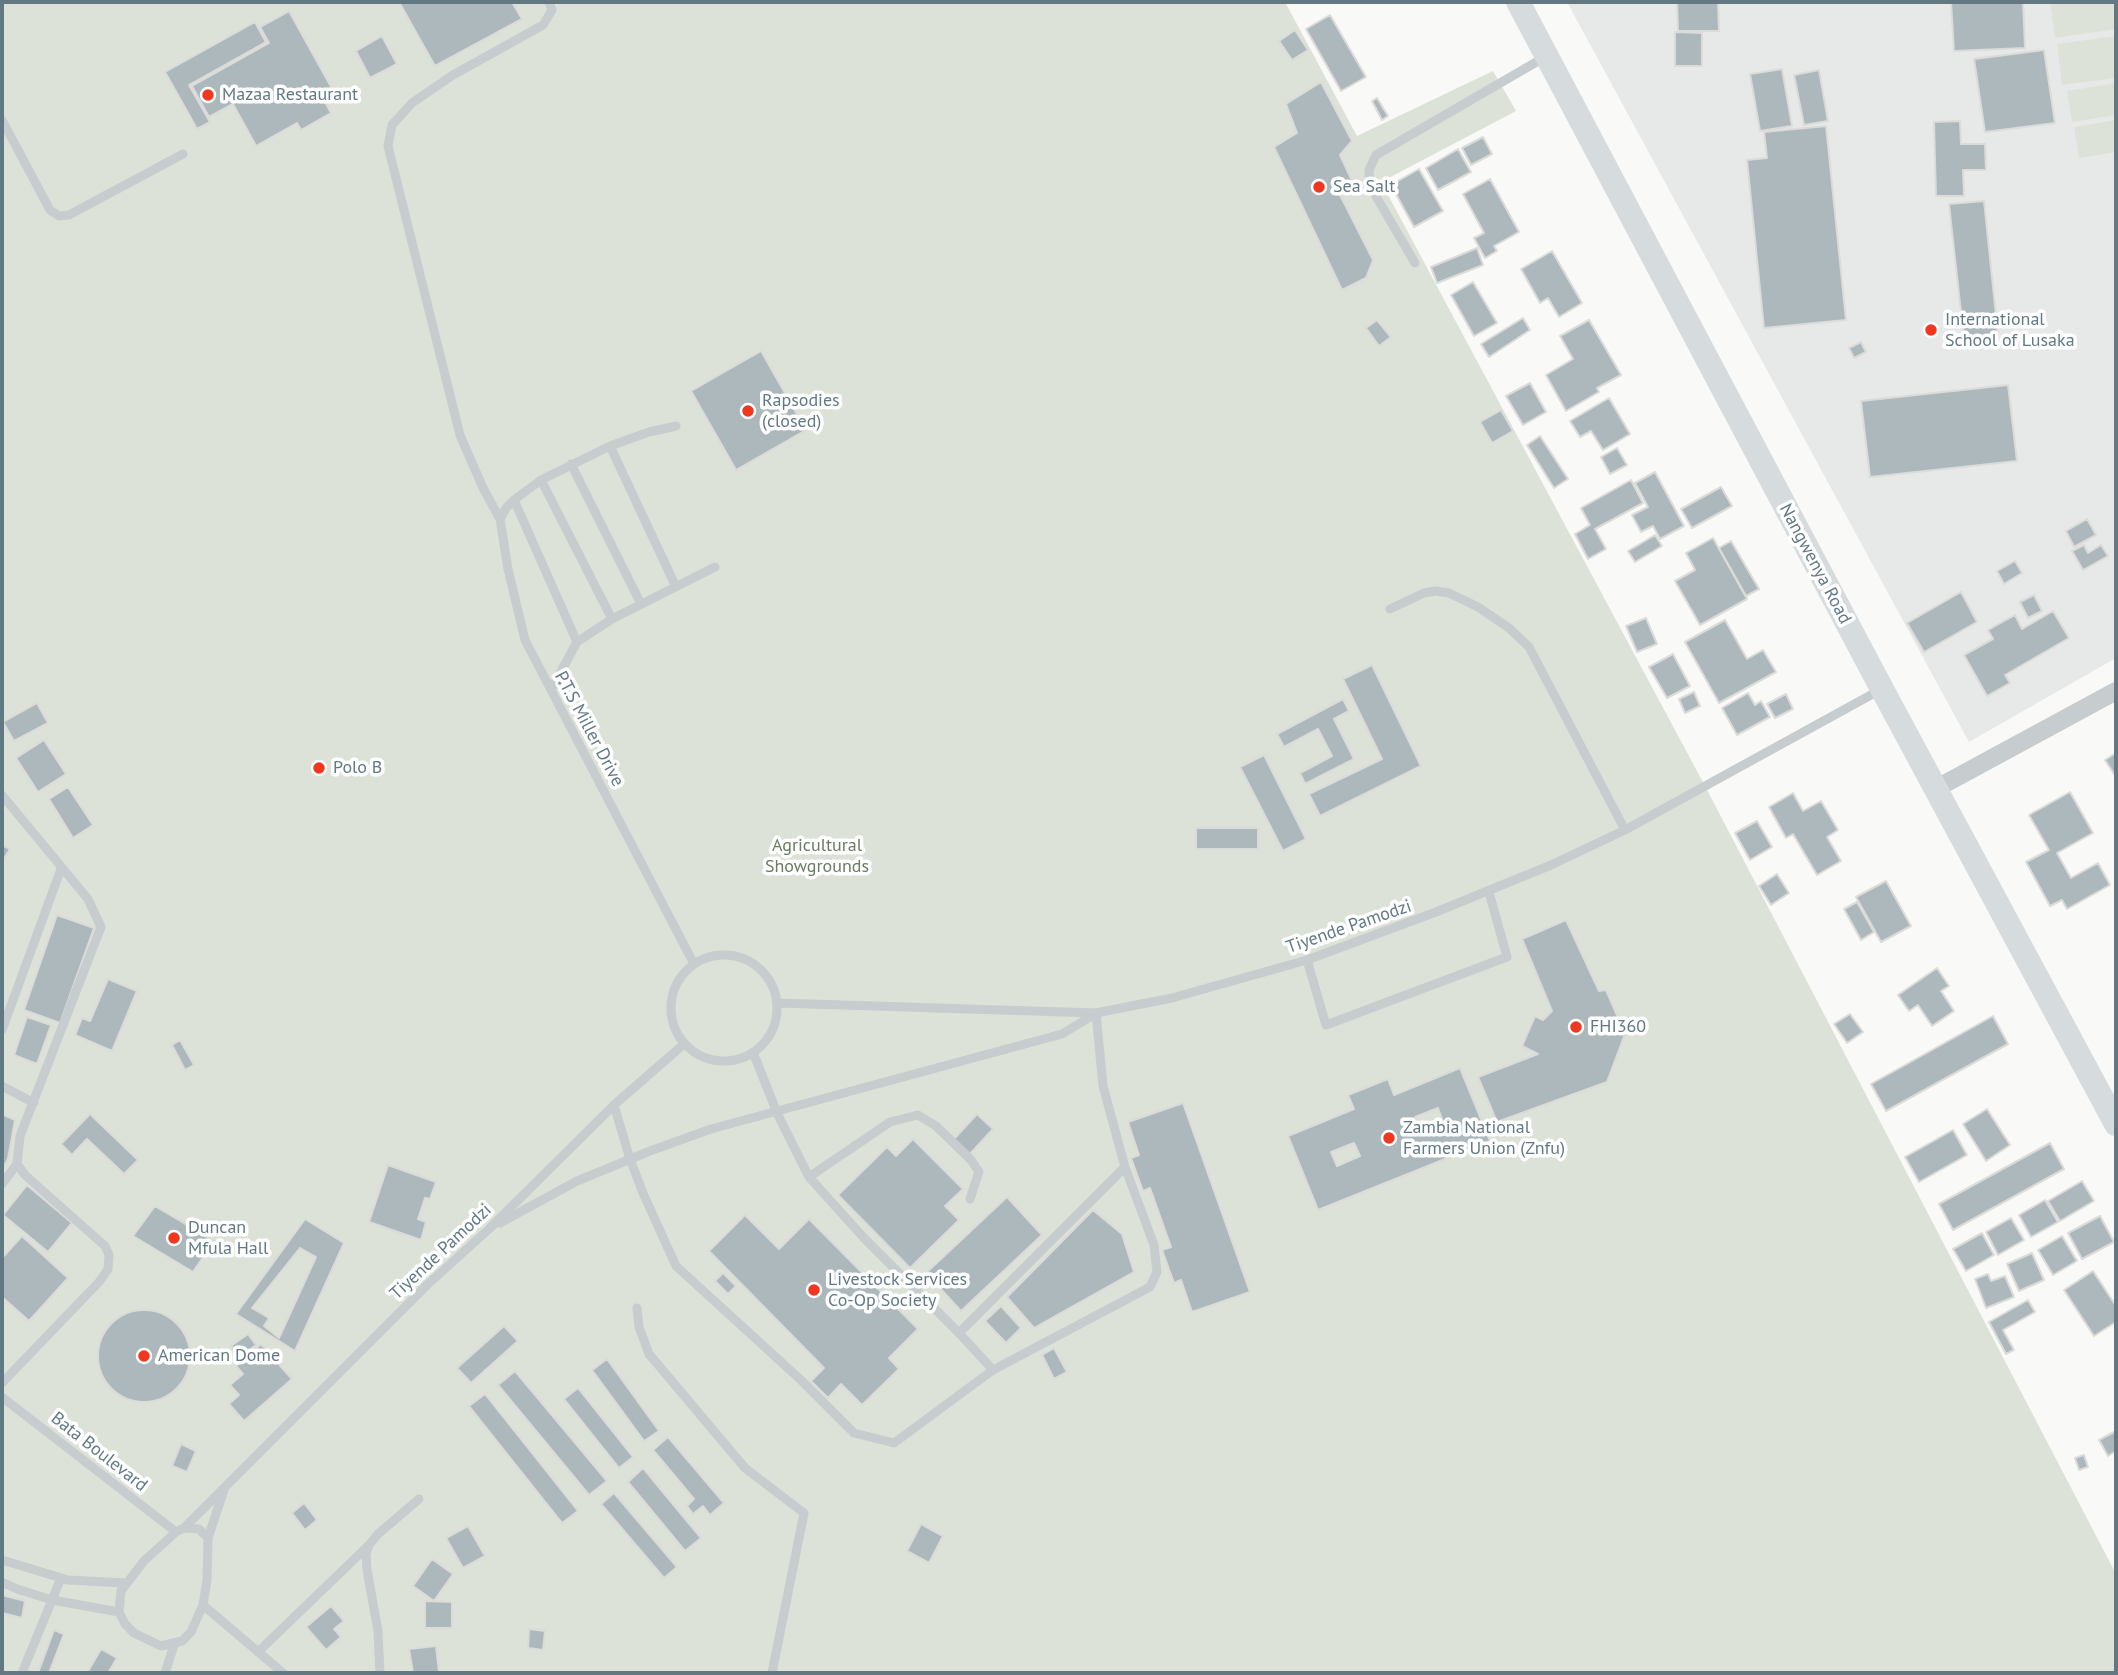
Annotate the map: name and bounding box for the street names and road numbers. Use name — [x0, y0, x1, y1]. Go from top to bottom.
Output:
street label: Nangwenya Road — [1774, 500, 1856, 628]
street label: P.T.S Miller Drive — [550, 668, 628, 790]
street label: Tiyende Pamodzi — [1284, 895, 1414, 959]
street label: Tiyende Pamodzi — [386, 1199, 496, 1305]
street label: Bata Boulevard — [46, 1408, 152, 1496]

